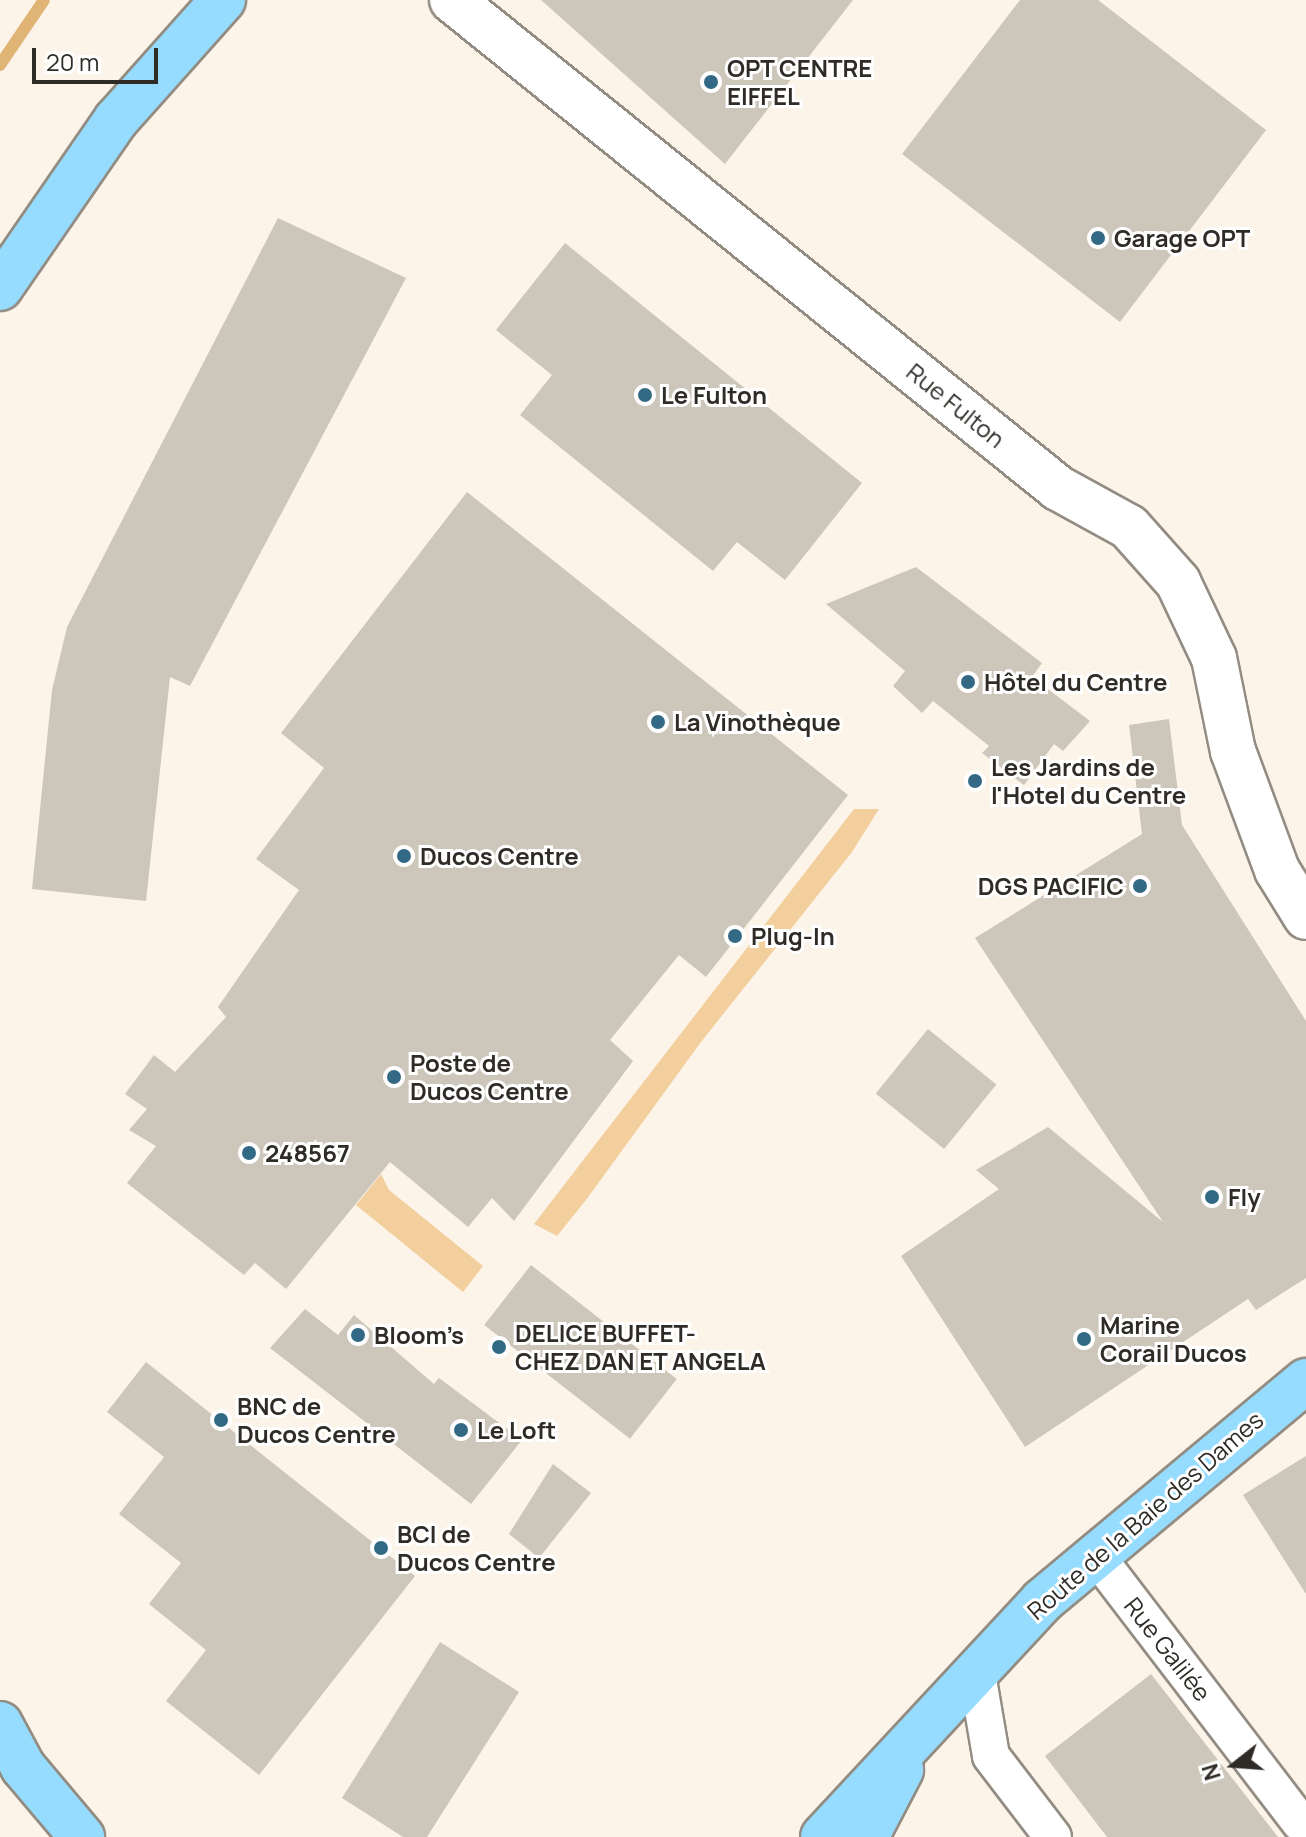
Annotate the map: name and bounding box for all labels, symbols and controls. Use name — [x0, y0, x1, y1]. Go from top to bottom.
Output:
scale bar — [36, 32, 162, 82]
text: 20 m — [46, 45, 99, 78]
place label: OPT CENTRE EIFFEL — [727, 54, 873, 110]
marker: OPT CENTRE EIFFEL — [702, 73, 720, 91]
place label: Garage OPT — [1114, 224, 1250, 252]
marker: Garage OPT — [1089, 229, 1107, 247]
street label: Rue Fulton — [901, 357, 1011, 453]
place label: Le Fulton — [661, 381, 767, 409]
marker: Le Fulton — [636, 386, 654, 404]
place label: Hôtel du Centre — [984, 668, 1167, 696]
marker: Hôtel du Centre — [959, 673, 977, 691]
place label: La Vinothèque — [674, 708, 841, 736]
marker: La Vinothèque — [649, 713, 667, 731]
place label: Les Jardins de l'Hotel du Centre — [991, 753, 1186, 809]
marker: Les Jardins de l'Hotel du Centre — [966, 772, 984, 790]
place label: Ducos Centre — [420, 842, 579, 870]
marker: Ducos Centre — [395, 847, 413, 865]
place label: DGS PACIFIC — [978, 872, 1124, 900]
marker: DGS PACIFIC — [1131, 877, 1149, 895]
place label: Plug-In — [751, 922, 835, 950]
marker: Plug-In — [726, 927, 744, 945]
place label: Poste de Ducos Centre — [410, 1049, 569, 1105]
marker: Poste de Ducos Centre — [385, 1068, 403, 1086]
place label: 248567 — [265, 1139, 350, 1167]
marker: 248567 — [240, 1144, 258, 1162]
place label: Fly — [1228, 1183, 1261, 1211]
marker: Fly — [1203, 1188, 1221, 1206]
place label: Marine Corail Ducos — [1100, 1311, 1247, 1367]
place label: DELICE BUFFET- CHEZ DAN ET ANGELA — [515, 1319, 766, 1375]
place label: Bloom’s — [374, 1321, 464, 1349]
marker: Bloom’s — [349, 1326, 367, 1344]
marker: Marine Corail Ducos — [1075, 1330, 1093, 1348]
marker: DELICE BUFFET- CHEZ DAN ET ANGELA — [490, 1338, 508, 1356]
place label: BNC de Ducos Centre — [237, 1392, 396, 1448]
street label: Route de la Baie des Dames — [1021, 1405, 1269, 1625]
marker: BNC de Ducos Centre — [212, 1411, 230, 1429]
place label: Le Loft — [477, 1416, 556, 1444]
marker: Le Loft — [452, 1421, 470, 1439]
place label: BCI de Ducos Centre — [397, 1520, 556, 1576]
marker: BCI de Ducos Centre — [372, 1539, 390, 1557]
street label: Rue Galilée — [1119, 1592, 1217, 1706]
north arrow — [1194, 1725, 1274, 1805]
text: N — [1194, 1760, 1228, 1784]

